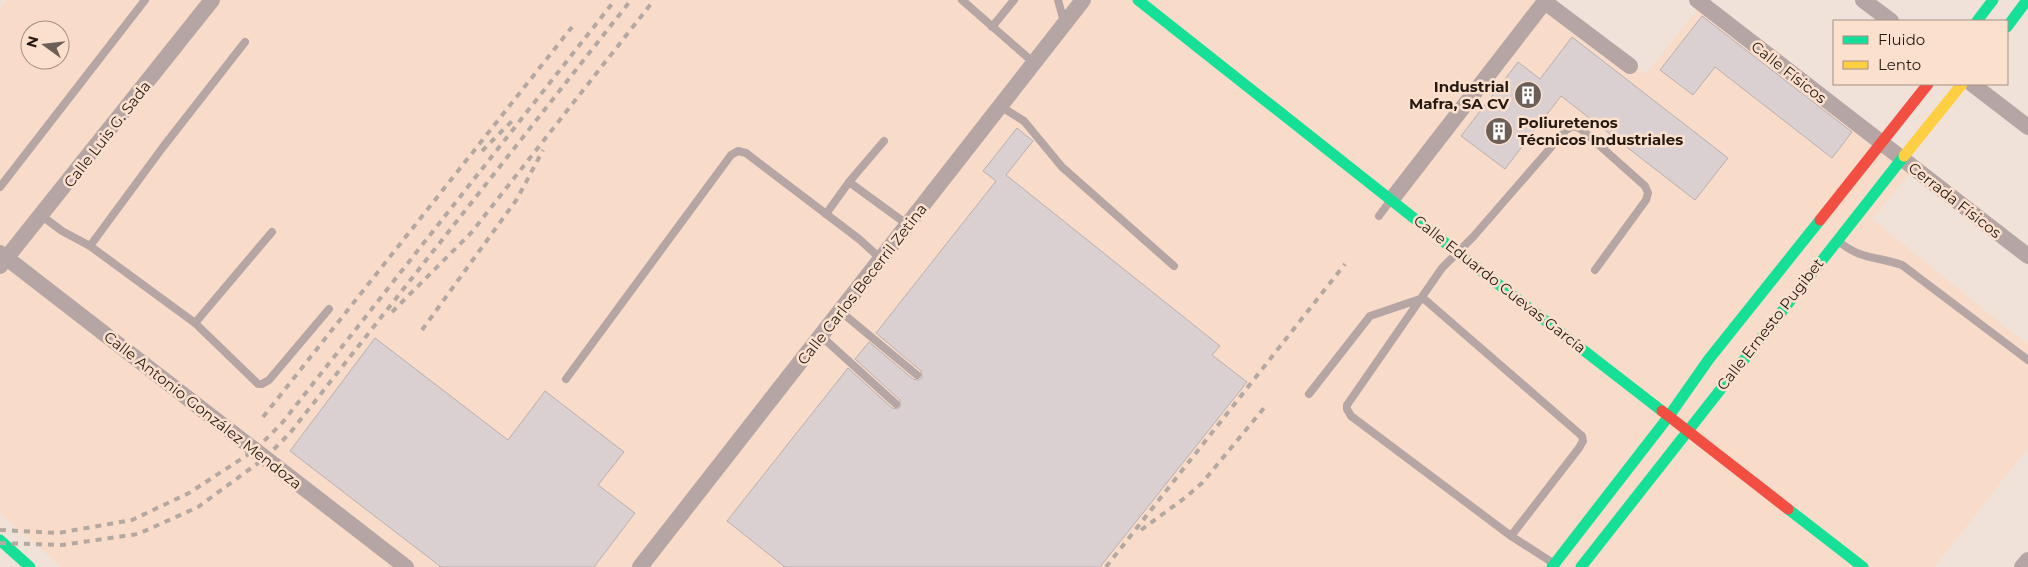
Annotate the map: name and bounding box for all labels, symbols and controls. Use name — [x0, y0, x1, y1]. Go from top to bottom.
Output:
north arrow — [20, 20, 70, 70]
legend — [1833, 20, 2008, 85]
text: Fluido — [1878, 30, 1925, 49]
text: N — [22, 34, 43, 49]
street label: Calle Físicos — [1748, 37, 1830, 107]
text: Lento — [1878, 55, 1921, 74]
street label: Calle Luis G. Sada — [59, 77, 155, 191]
place label: Industrial Mafra, SA CV — [1409, 77, 1510, 113]
building icon: Industrial Mafra, SA CV — [1513, 80, 1543, 110]
place label: Poliuretenos Técnicos Industriales — [1518, 113, 1683, 149]
building icon: Poliuretenos Técnicos Industriales — [1484, 116, 1514, 146]
street label: Cerrada Físicos — [1905, 158, 2005, 242]
street label: Calle Carlos Becerril Zetina — [793, 199, 931, 369]
street label: Calle Eduardo Cuevas García — [1410, 211, 1590, 357]
street label: Calle Ernesto Pugibet — [1712, 254, 1828, 394]
street label: Calle Antonio González Mendoza — [100, 327, 306, 493]

